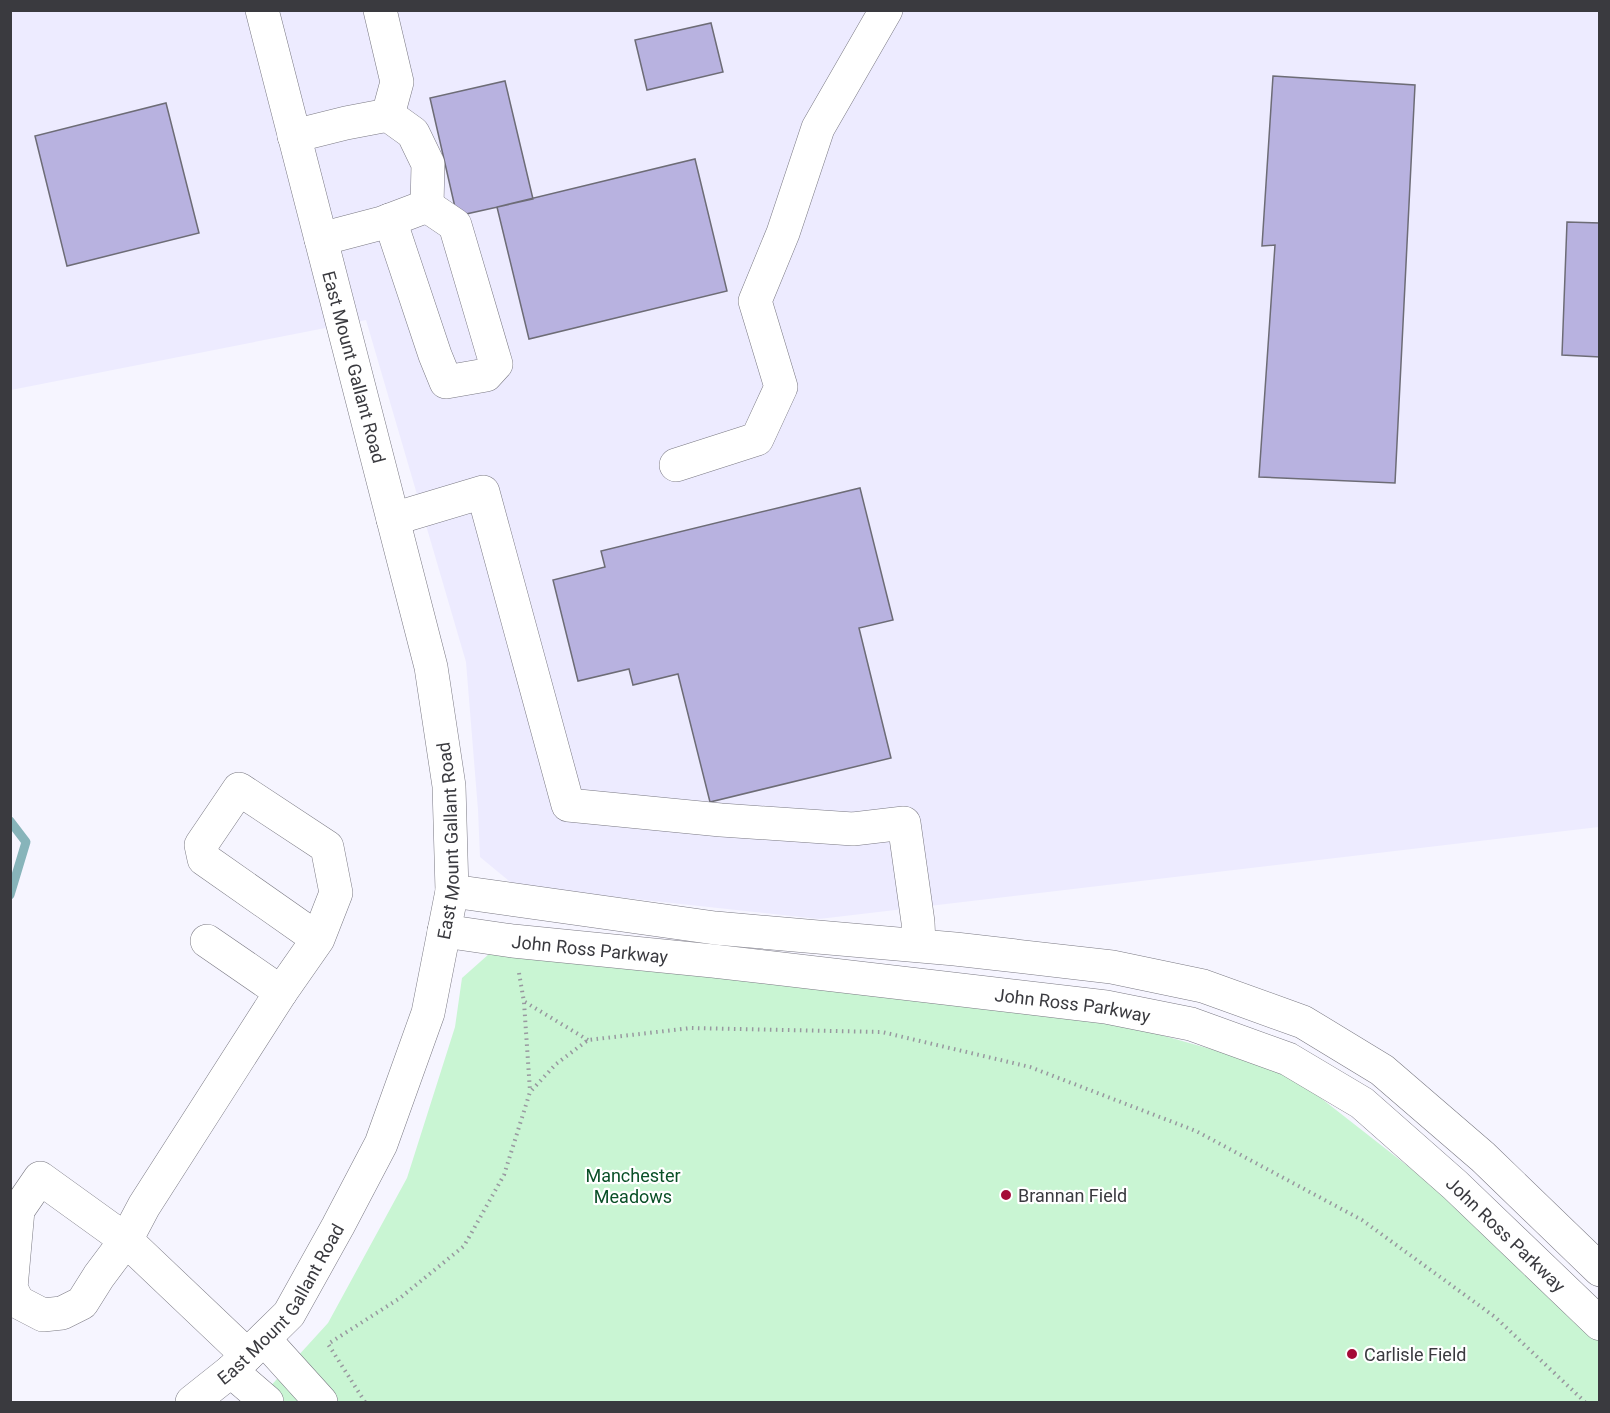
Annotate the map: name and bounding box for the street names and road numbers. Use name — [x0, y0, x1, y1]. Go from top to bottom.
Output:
street label: East Mount Gallant Road — [318, 269, 390, 465]
street label: East Mount Gallant Road — [432, 741, 464, 941]
street label: John Ross Parkway — [511, 930, 670, 967]
street label: John Ross Parkway — [994, 984, 1153, 1026]
street label: John Ross Parkway — [1442, 1172, 1570, 1296]
street label: East Mount Gallant Road — [213, 1220, 348, 1388]

